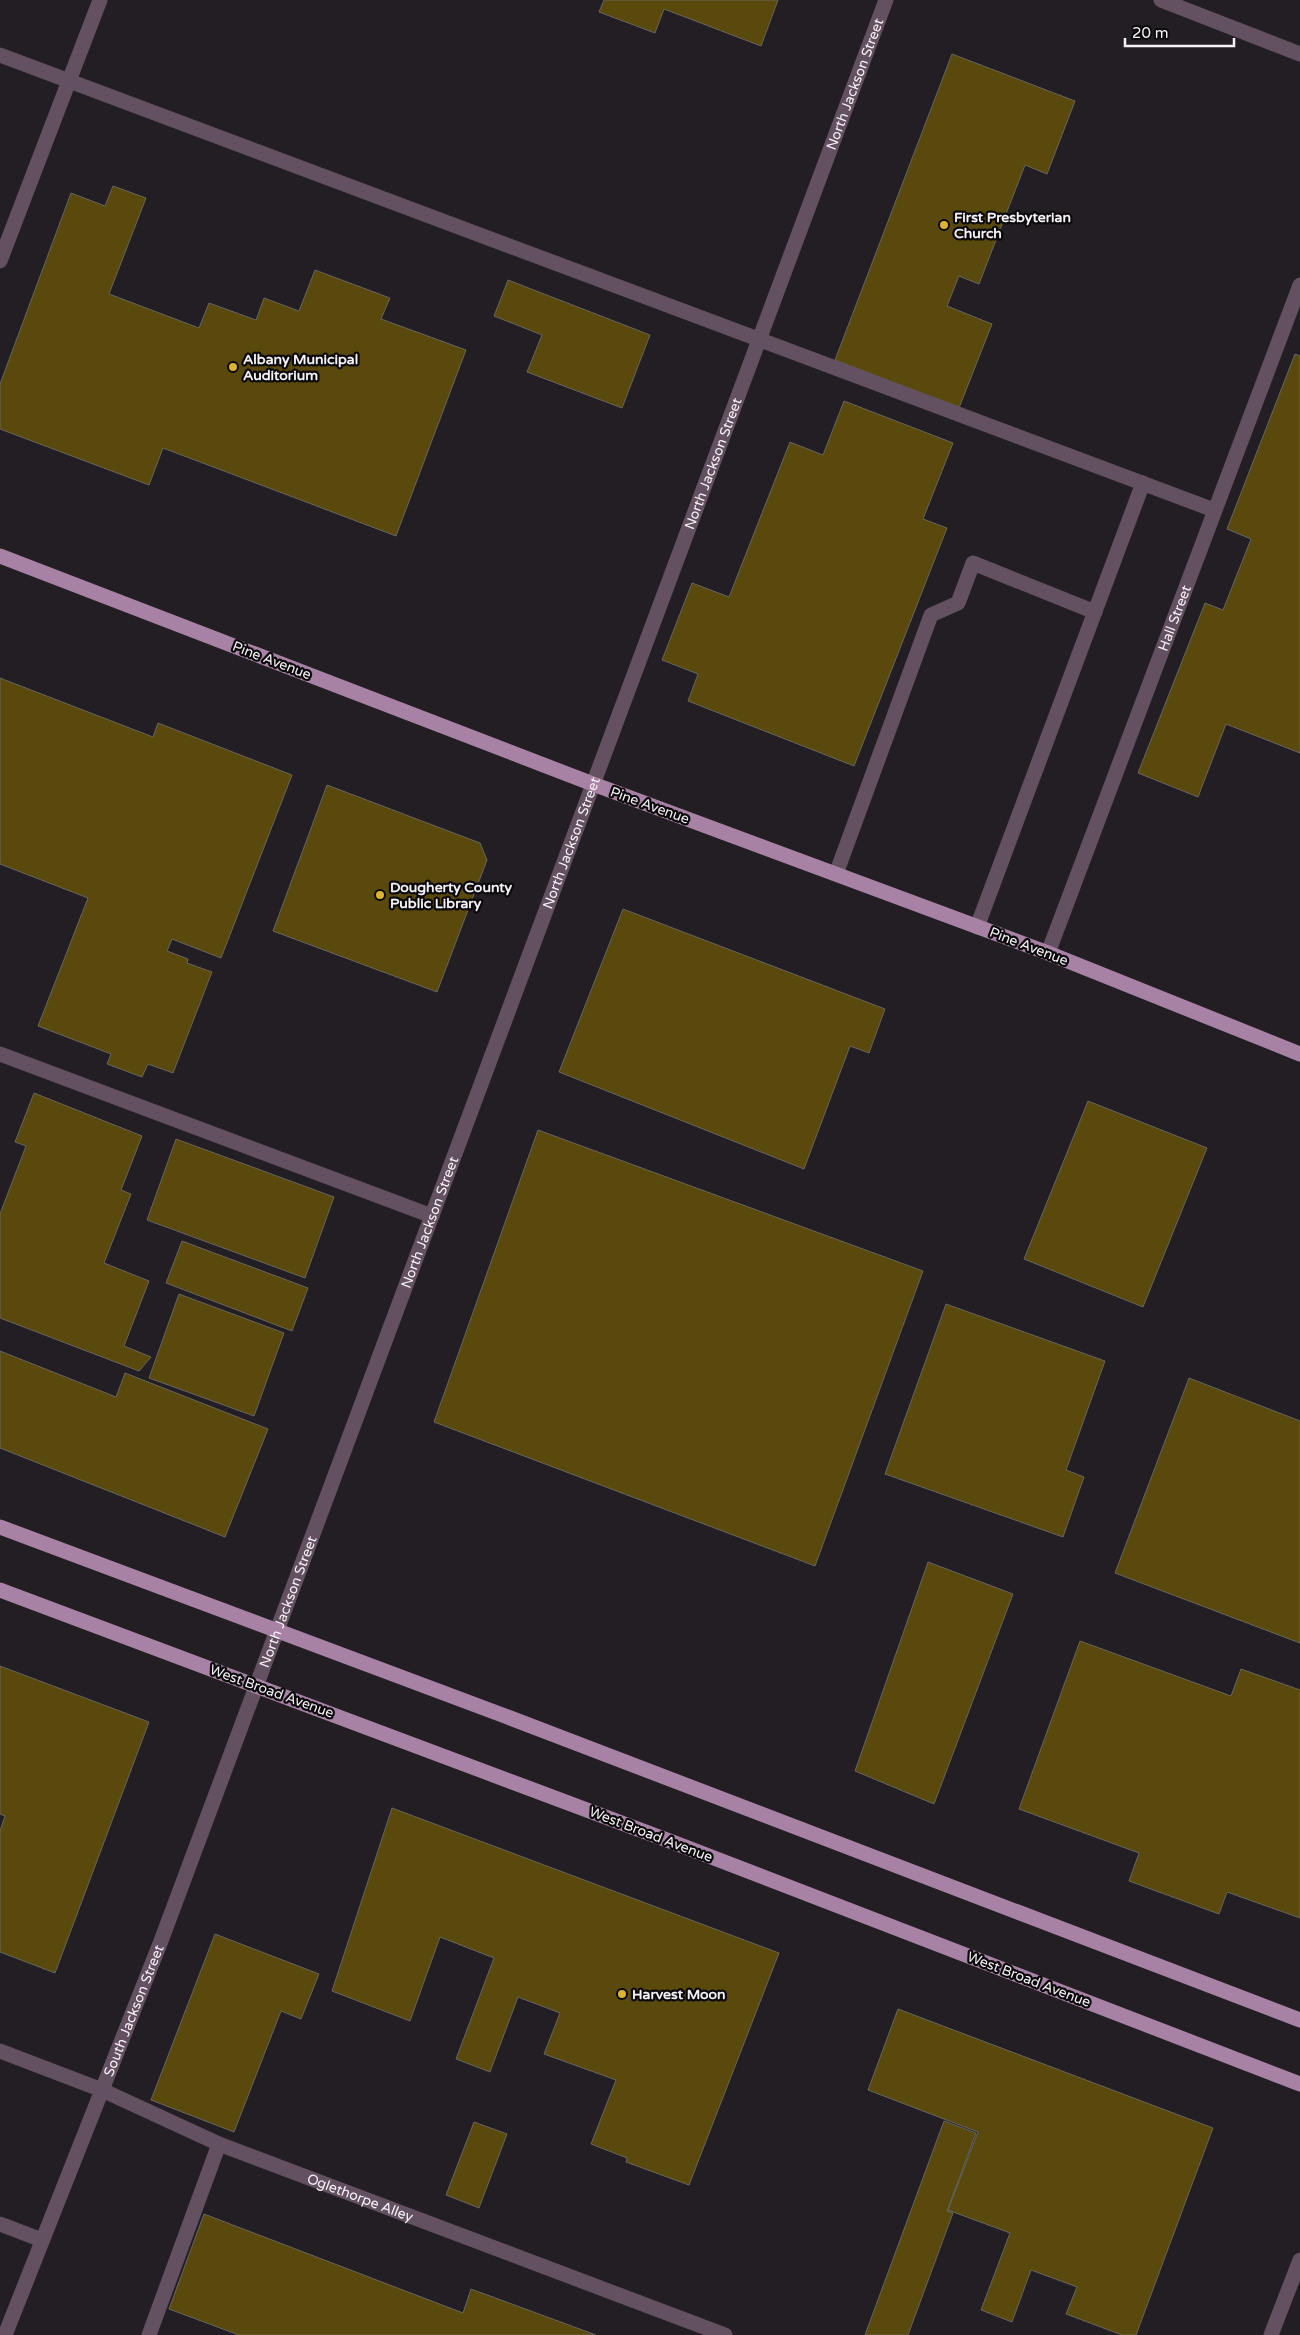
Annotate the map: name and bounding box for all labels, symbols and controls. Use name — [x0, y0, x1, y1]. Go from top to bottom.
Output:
street label: North Jackson Street — [823, 15, 888, 153]
scale bar — [1125, 15, 1234, 47]
text: 20 m — [1132, 24, 1169, 42]
place label: First Presbyterian Church — [954, 209, 1071, 242]
marker: First Presbyterian Church — [938, 219, 950, 231]
place label: Albany Municipal Auditorium — [243, 351, 358, 384]
marker: Albany Municipal Auditorium — [227, 361, 239, 373]
street label: North Jackson Street — [681, 395, 746, 532]
street label: Hall Street — [1155, 582, 1195, 654]
street label: Pine Avenue — [230, 638, 314, 683]
street label: North Jackson Street — [539, 774, 604, 911]
street label: Pine Avenue — [608, 783, 692, 828]
place label: Dougherty County Public Library — [390, 879, 513, 912]
marker: Dougherty County Public Library — [374, 889, 386, 901]
street label: Pine Avenue — [987, 924, 1071, 969]
street label: North Jackson Street — [398, 1154, 463, 1291]
street label: North Jackson Street — [256, 1533, 321, 1670]
street label: West Broad Avenue — [207, 1661, 336, 1722]
street label: West Broad Avenue — [587, 1803, 715, 1866]
street label: South Jackson Street — [100, 1942, 168, 2079]
street label: West Broad Avenue — [965, 1948, 1093, 2011]
place label: Harvest Moon — [632, 1986, 726, 2003]
marker: Harvest Moon — [616, 1988, 628, 2000]
street label: Oglethorpe Alley — [304, 2170, 416, 2226]

